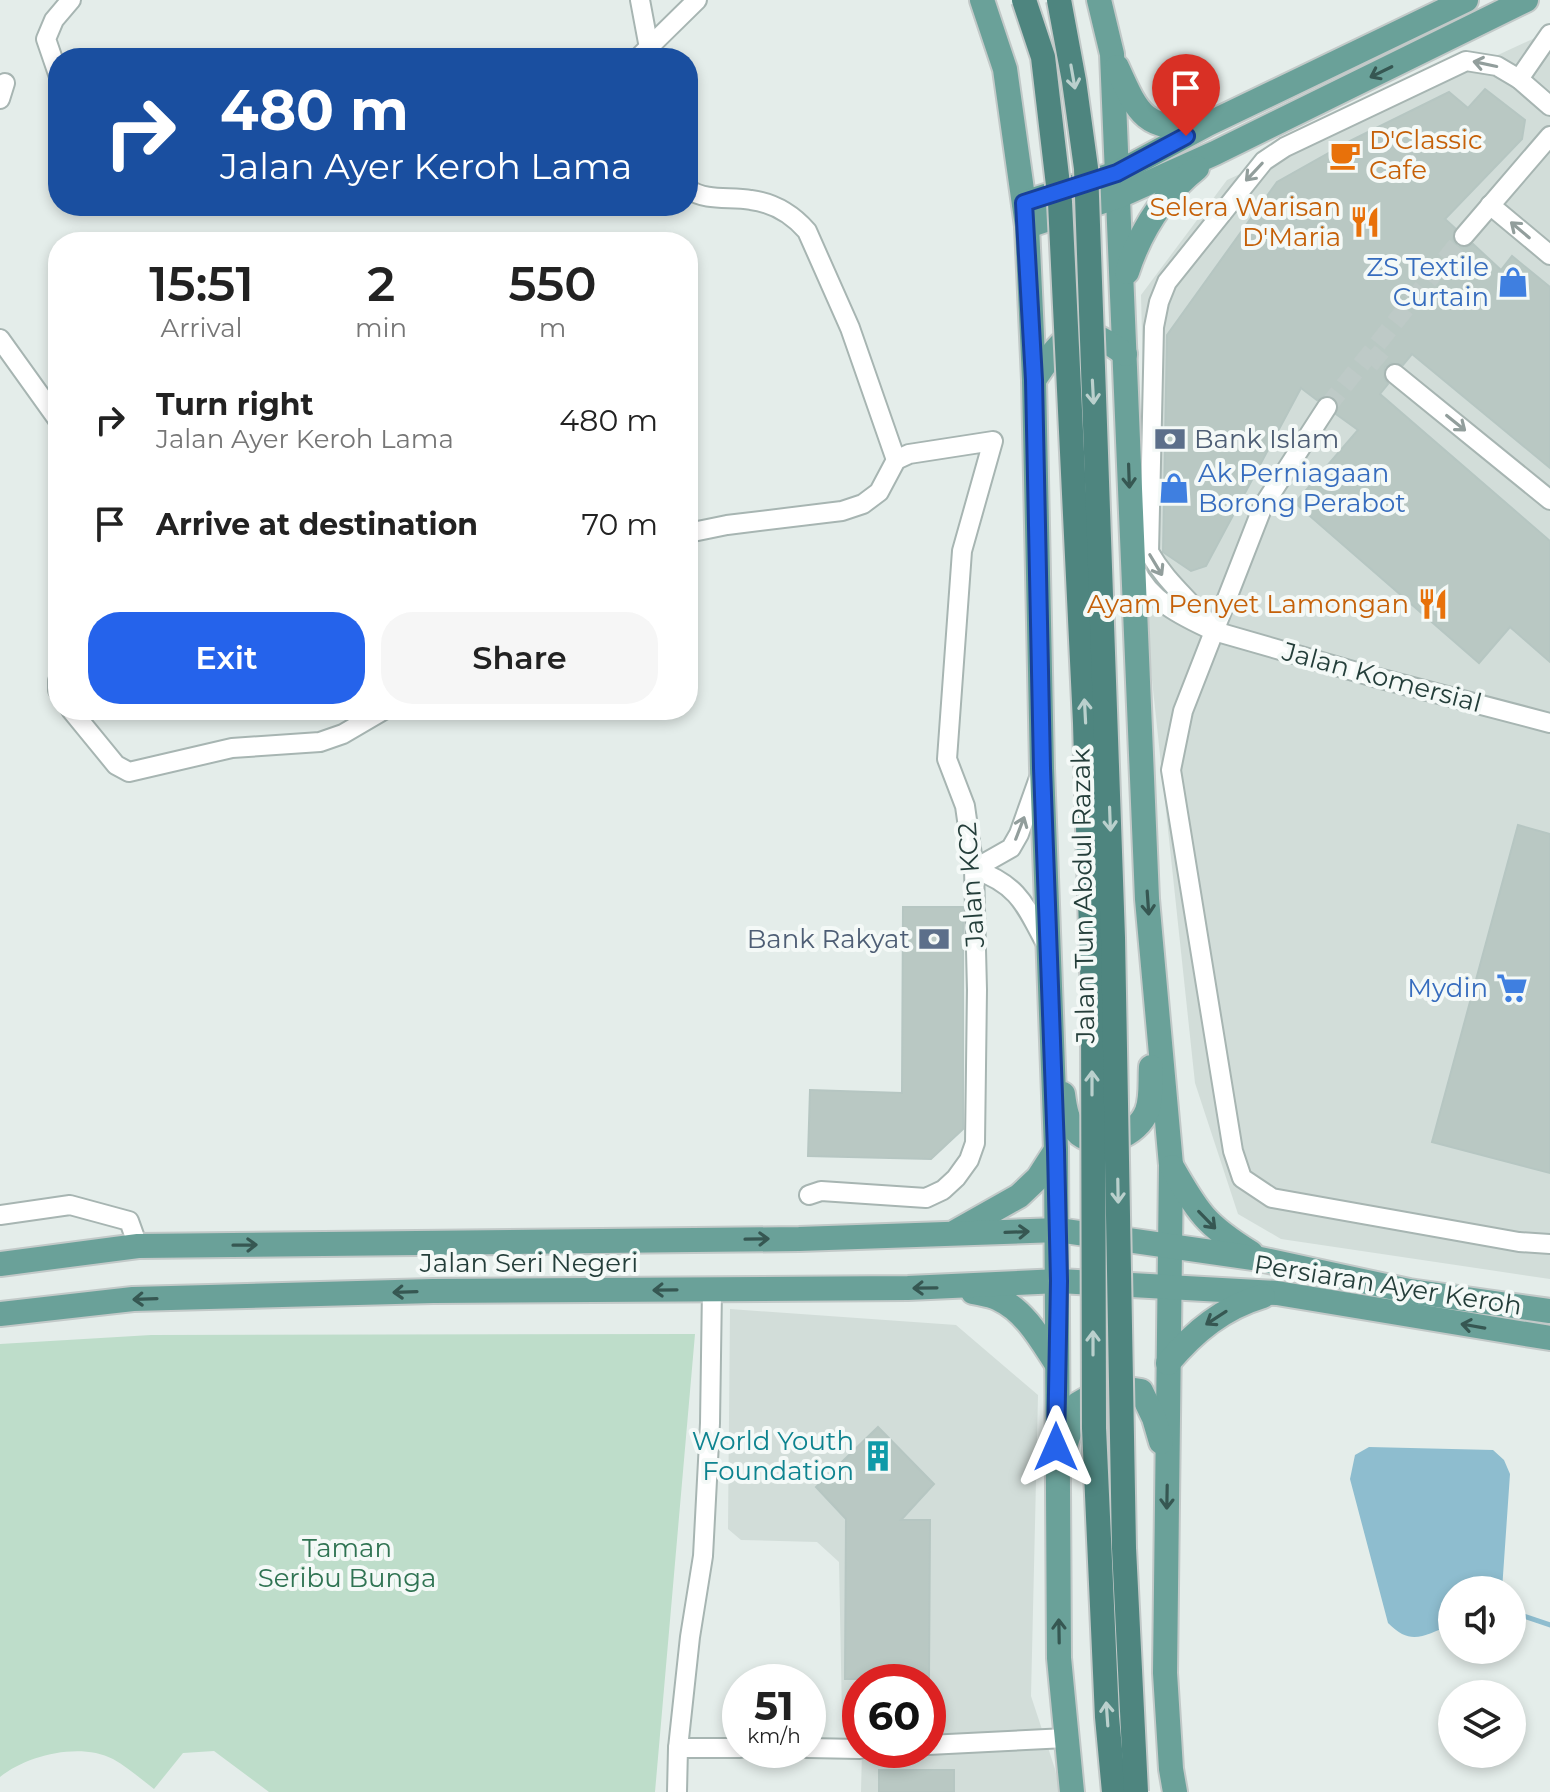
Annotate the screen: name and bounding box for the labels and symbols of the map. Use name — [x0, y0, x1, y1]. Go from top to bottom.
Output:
pin — [1152, 54, 1220, 136]
one-way arrow — [1473, 56, 1499, 71]
one-way arrow — [1067, 64, 1082, 89]
one-way arrow — [1369, 65, 1393, 80]
place label: D'Classic Cafe — [1369, 124, 1483, 186]
cafe icon: D'Classic Cafe — [1328, 138, 1362, 172]
one-way arrow — [1246, 161, 1264, 181]
place label: Selera Warisan D'Maria — [1149, 191, 1341, 253]
restaurant icon: Selera Warisan D'Maria — [1348, 205, 1382, 239]
one-way arrow — [1510, 221, 1531, 239]
place label: ZS Textile Curtain — [1366, 251, 1489, 313]
shop icon: ZS Textile Curtain — [1496, 265, 1530, 299]
one-way arrow — [1085, 378, 1100, 405]
one-way arrow — [1445, 415, 1466, 432]
bank icon: Bank Islam — [1153, 422, 1187, 456]
place label: Bank Islam — [1194, 423, 1339, 455]
place label: Ak Perniagaan Borong Perabot — [1198, 457, 1406, 519]
one-way arrow — [1122, 462, 1137, 489]
shop icon: Ak Perniagaan Borong Perabot — [1157, 471, 1191, 505]
one-way arrow — [1149, 553, 1165, 576]
restaurant icon: Ayam Penyet Lamongan — [1416, 587, 1450, 621]
place label: Ayam Penyet Lamongan — [1087, 588, 1409, 620]
street label: Jalan Komersial — [1278, 635, 1485, 719]
one-way arrow — [1077, 698, 1092, 725]
street label: Jalan Tun Abdul Razak — [1064, 748, 1102, 1045]
one-way arrow — [1102, 805, 1117, 832]
one-way arrow — [1014, 816, 1028, 841]
street label: Jalan KC2 — [951, 821, 991, 950]
one-way arrow — [1141, 889, 1156, 916]
bank icon: Bank Rakyat — [917, 922, 951, 956]
place label: Bank Rakyat — [747, 923, 910, 955]
supermarket icon: Mydin — [1495, 971, 1529, 1005]
place label: Mydin — [1407, 972, 1488, 1004]
one-way arrow — [1084, 1070, 1100, 1097]
one-way arrow — [1110, 1177, 1125, 1204]
one-way arrow — [1197, 1210, 1216, 1229]
one-way arrow — [1003, 1224, 1030, 1239]
one-way arrow — [743, 1231, 770, 1247]
one-way arrow — [231, 1237, 258, 1253]
street label: Jalan Seri Negeri — [419, 1247, 638, 1279]
street label: Persiaran Ayer Keroh — [1252, 1248, 1524, 1322]
one-way arrow — [912, 1280, 939, 1296]
one-way arrow — [652, 1282, 679, 1297]
one-way arrow — [392, 1284, 419, 1299]
one-way arrow — [132, 1291, 159, 1307]
one-way arrow — [1206, 1309, 1228, 1326]
one-way arrow — [1461, 1317, 1486, 1332]
one-way arrow — [1085, 1330, 1101, 1357]
position arrow — [1014, 1405, 1098, 1489]
place label: World Youth Foundation — [692, 1425, 854, 1487]
building icon: World Youth Foundation — [861, 1439, 895, 1473]
one-way arrow — [1159, 1483, 1175, 1510]
park label: Taman Seribu Bunga — [258, 1532, 436, 1594]
one-way arrow — [1051, 1618, 1066, 1645]
speed limit sign: 60 — [842, 1664, 946, 1768]
one-way arrow — [1099, 1701, 1114, 1728]

